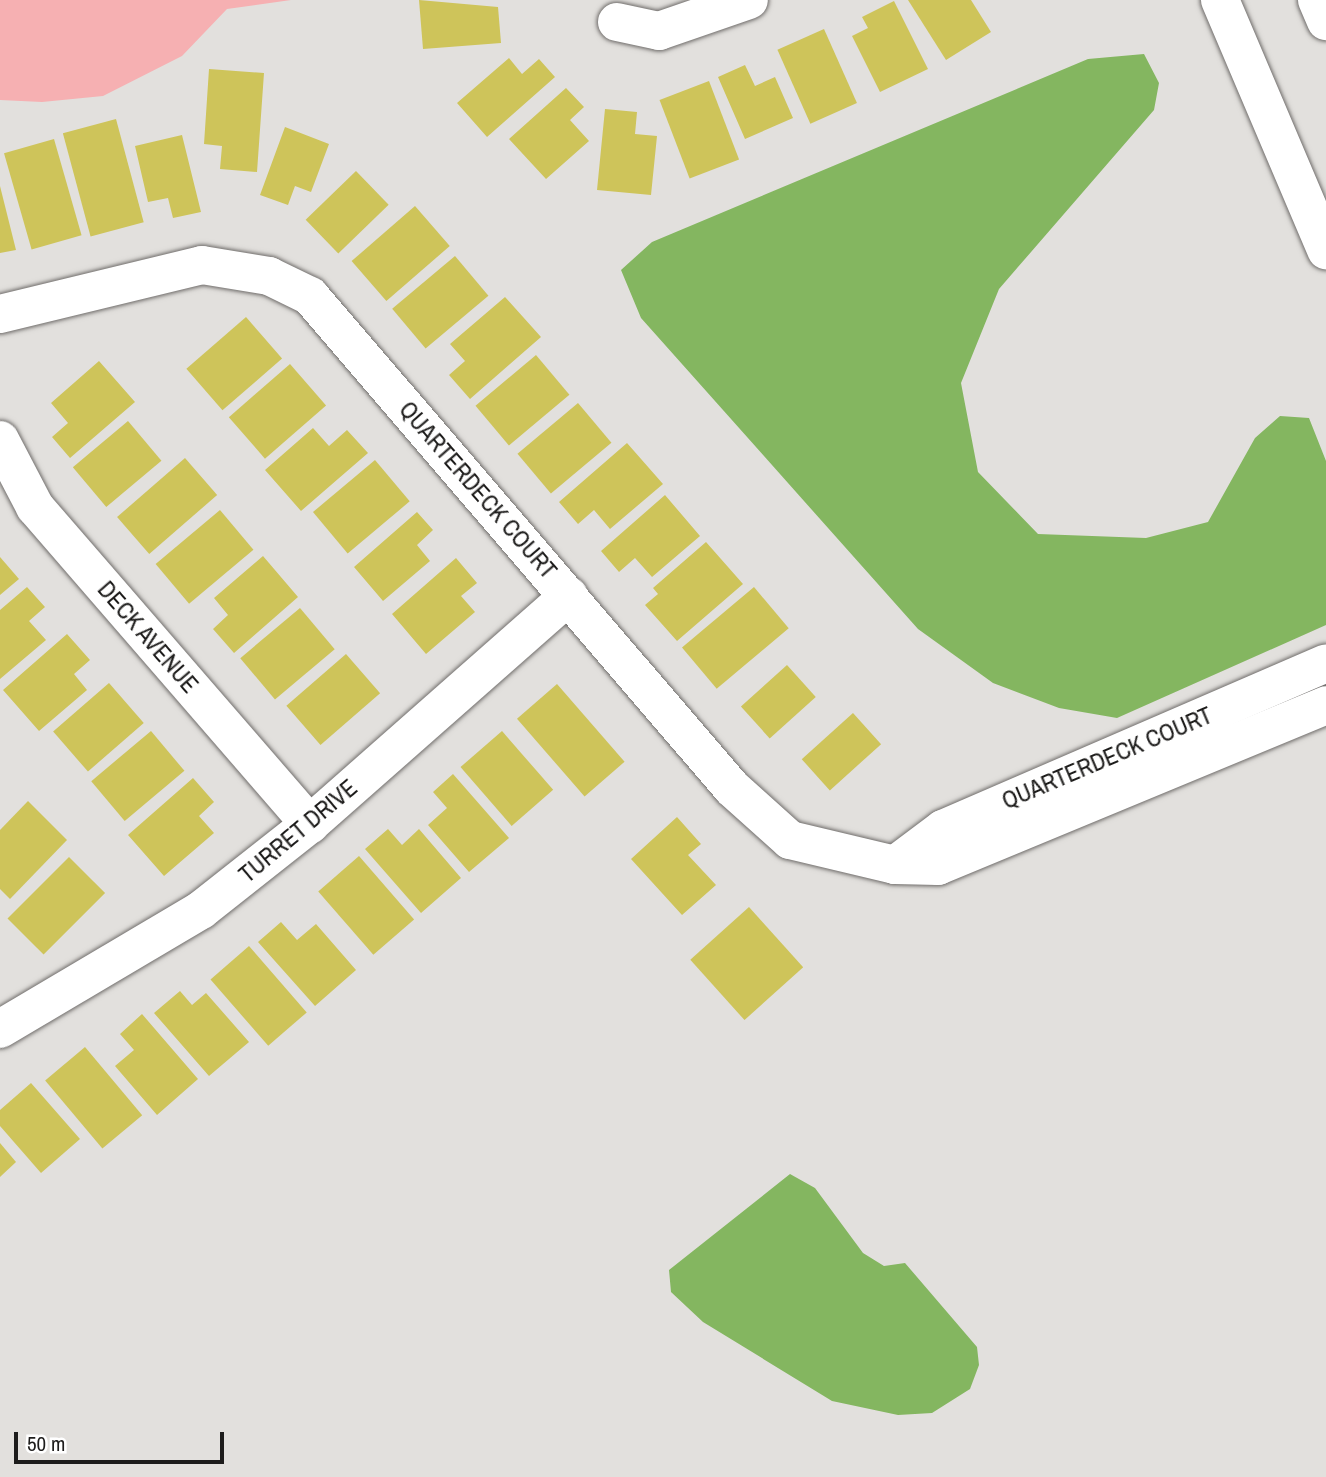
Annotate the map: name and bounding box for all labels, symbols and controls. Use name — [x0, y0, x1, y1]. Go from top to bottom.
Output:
street label: QUARTERDECK COURT — [393, 395, 563, 585]
street label: DECK AVENUE — [91, 575, 205, 699]
street label: QUARTERDECK COURT — [998, 701, 1216, 815]
street label: TURRET DRIVE — [233, 773, 363, 889]
scale bar — [18, 1418, 228, 1462]
text: 50 m — [27, 1429, 65, 1458]

